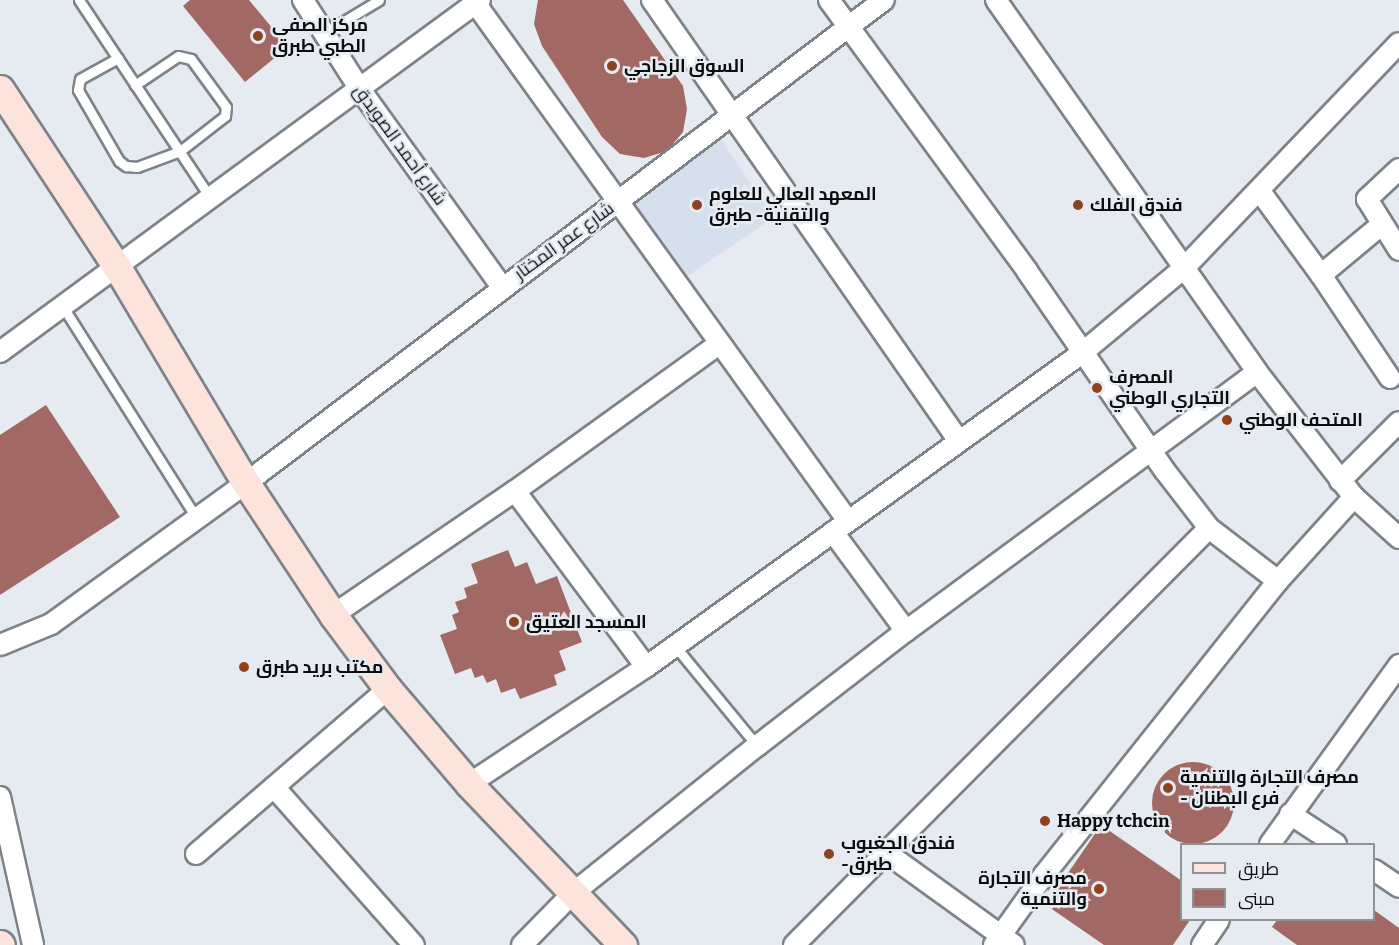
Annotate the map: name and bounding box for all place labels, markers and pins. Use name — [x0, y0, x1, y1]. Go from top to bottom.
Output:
place label: مركز الصفى الطبي طبرق — [272, 15, 368, 57]
marker: مركز الصفى الطبي طبرق — [249, 27, 267, 45]
place label: السوق الزجاجي — [624, 55, 745, 77]
marker: السوق الزجاجي — [605, 59, 619, 73]
place label: المعهد العالي للعلوم والتقنية- طبرق — [709, 184, 877, 226]
place label: فندق الفلك — [1090, 194, 1183, 216]
marker: المعهد العالي للعلوم والتقنية- طبرق — [690, 198, 704, 212]
marker: فندق الفلك — [1071, 198, 1085, 212]
place label: المصرف التجاري الوطني — [1109, 367, 1230, 410]
marker: المصرف التجاري الوطني — [1090, 381, 1104, 395]
place label: المتحف الوطني — [1239, 409, 1363, 431]
marker: المتحف الوطني — [1220, 413, 1234, 427]
place label: المسجد العتيق — [526, 611, 647, 633]
marker: المسجد العتيق — [507, 615, 521, 629]
place label: مكتب بريد طبرق — [256, 656, 383, 678]
marker: مكتب بريد طبرق — [237, 660, 251, 674]
place label: مصرف التجارة والتنمية - فرع البطنان — [1180, 767, 1359, 810]
marker: مصرف التجارة والتنمية - فرع البطنان — [1161, 781, 1175, 795]
place label: Happy tchcin — [1057, 810, 1170, 832]
marker: Happy tchcin — [1038, 814, 1052, 828]
place label: فندق الجغبوب -طبرق — [841, 833, 955, 876]
marker: فندق الجغبوب -طبرق — [822, 847, 836, 861]
place label: مصرف التجارة والتنمية — [978, 868, 1087, 910]
marker: مصرف التجارة والتنمية — [1092, 882, 1106, 896]

